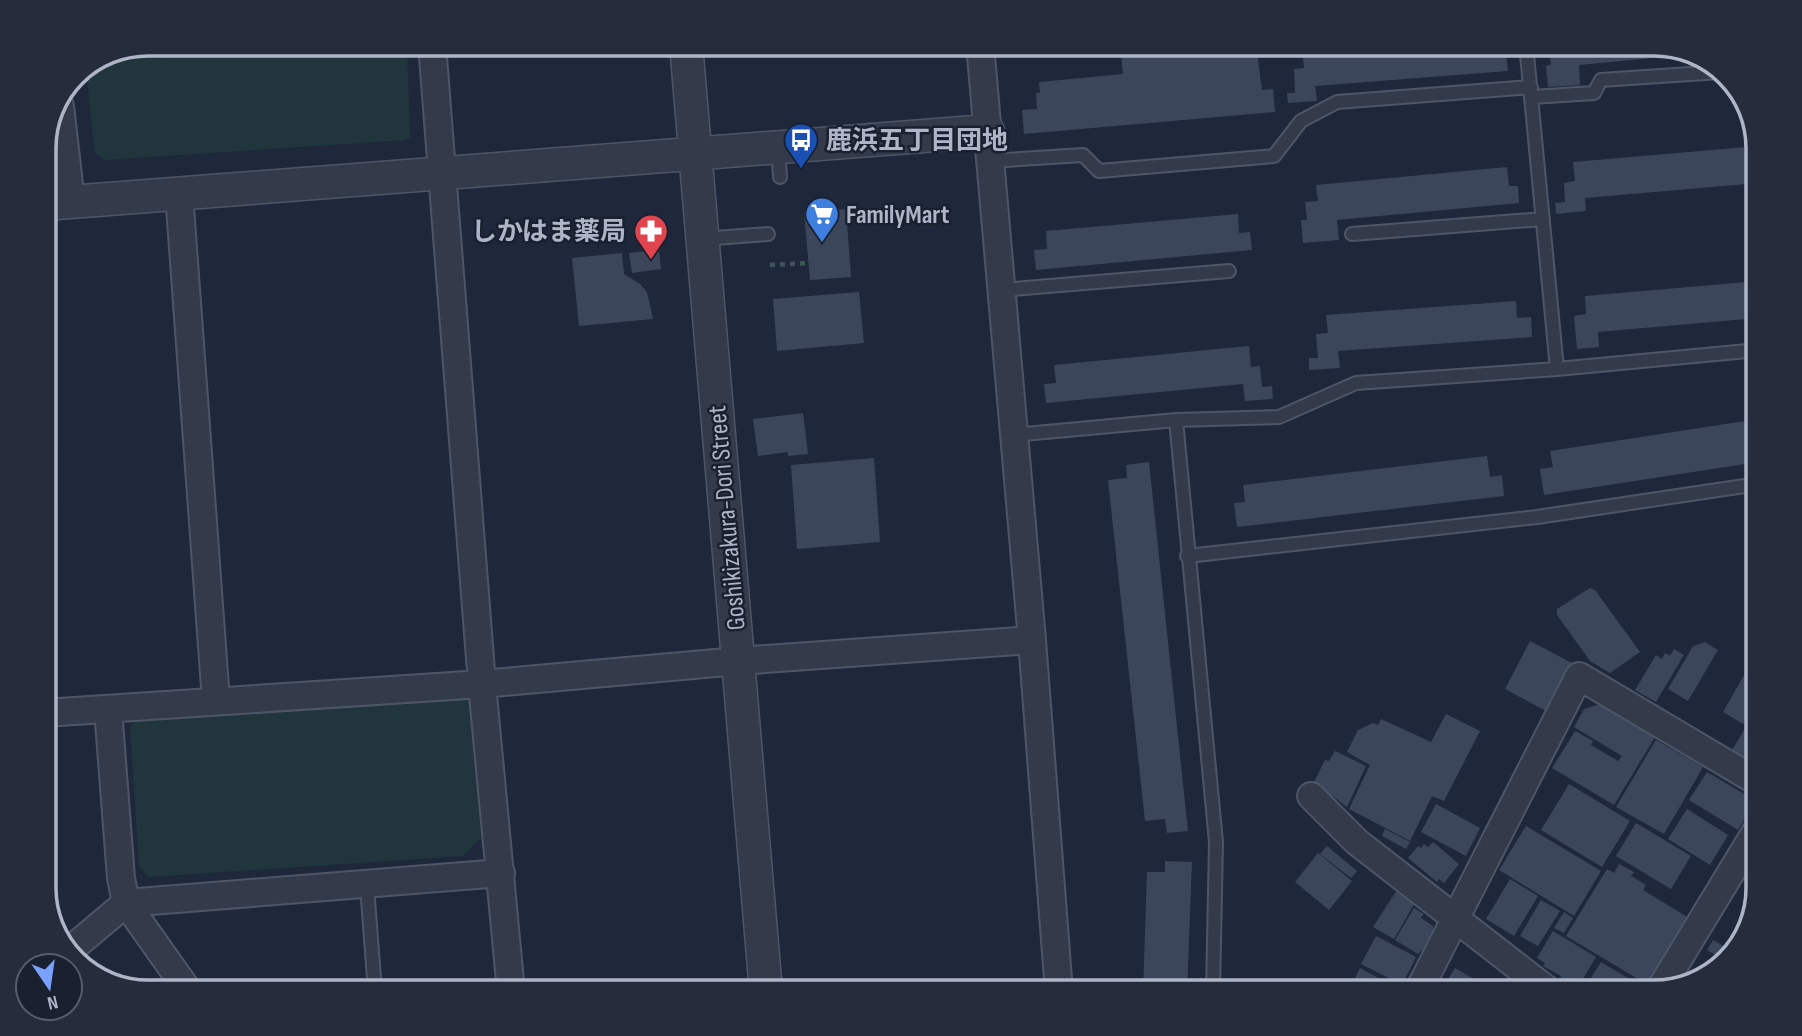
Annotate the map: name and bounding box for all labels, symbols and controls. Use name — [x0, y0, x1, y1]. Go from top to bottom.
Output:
bus stop icon: 鹿浜五丁目団地 — [782, 121, 820, 170]
place label: 鹿浜五丁目団地 — [826, 126, 1008, 157]
supermarket icon: FamilyMart — [803, 195, 841, 244]
place label: FamilyMart — [846, 200, 950, 231]
pharmacy icon: しかはま薬局 — [632, 212, 670, 261]
place label: しかはま薬局 — [471, 217, 626, 248]
street label: Goshikizakura-Dori Street — [702, 404, 753, 632]
north arrow — [14, 952, 84, 1022]
text: N — [45, 990, 60, 1014]

